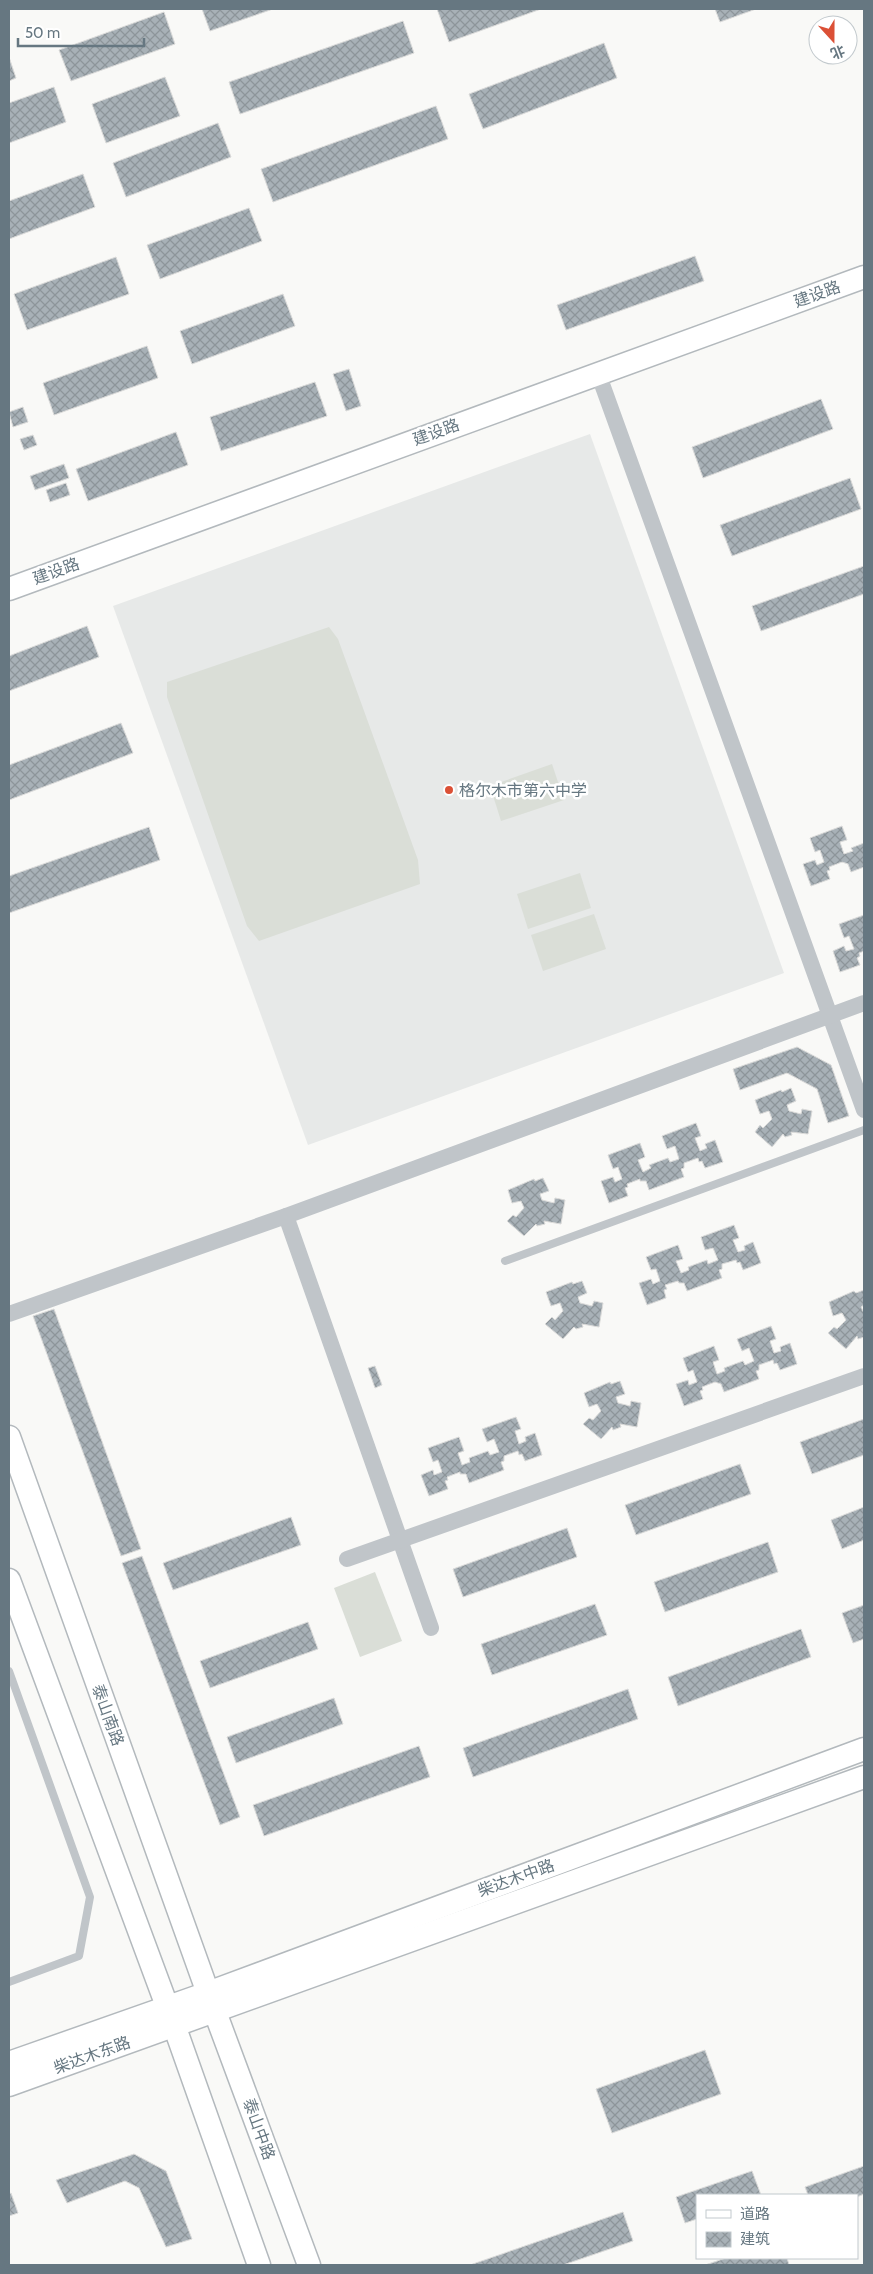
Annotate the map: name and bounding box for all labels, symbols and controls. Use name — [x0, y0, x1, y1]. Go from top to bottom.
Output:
scale bar — [18, 15, 144, 47]
north arrow — [808, 15, 858, 65]
text: 50 m — [25, 24, 60, 42]
text: 北 — [828, 41, 847, 63]
street label: 建设路 — [791, 277, 843, 311]
street label: 建设路 — [410, 415, 462, 449]
street label: 建设路 — [30, 554, 82, 588]
place label: 格尔木市第六中学 — [459, 781, 587, 800]
marker: 格尔木市第六中学 — [443, 784, 455, 796]
street label: 泰山南路 — [88, 1682, 128, 1748]
street label: 柴达木中路 — [475, 1855, 557, 1901]
street label: 柴达木东路 — [51, 2032, 133, 2078]
street label: 泰山中路 — [239, 2096, 279, 2162]
legend — [696, 2194, 858, 2259]
text: 道路 — [740, 2205, 770, 2223]
text: 建筑 — [740, 2230, 770, 2248]

